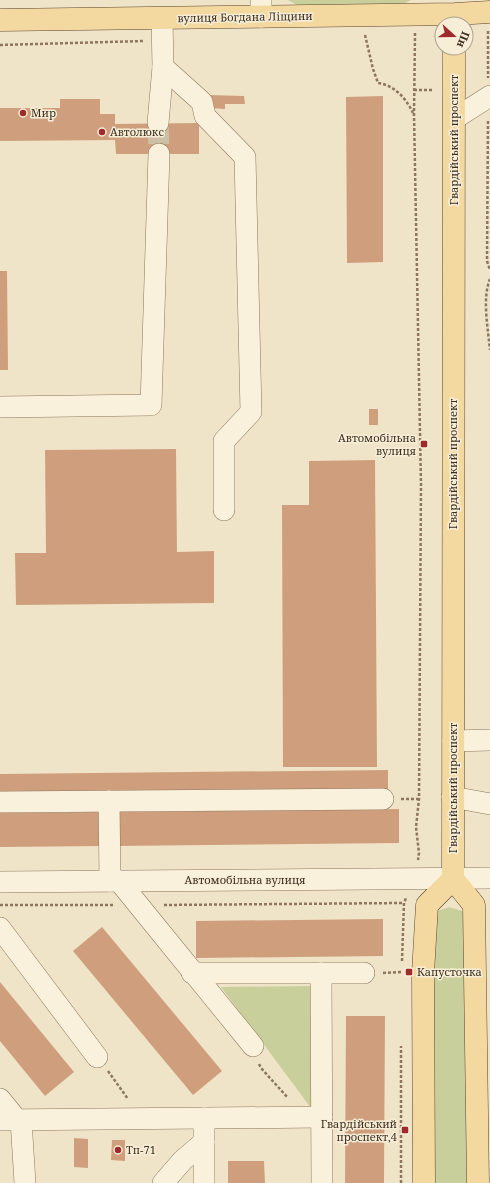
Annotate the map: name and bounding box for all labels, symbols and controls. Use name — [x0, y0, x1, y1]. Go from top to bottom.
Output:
street label: вулиця Богдана Ліщини — [177, 8, 313, 25]
north arrow — [434, 16, 474, 56]
text: Пн — [454, 29, 474, 51]
street label: Гвардійський проспект — [446, 75, 461, 205]
place label: Мир — [31, 105, 56, 120]
marker: Мир — [18, 108, 28, 118]
place label: Автолюкс — [110, 124, 164, 139]
marker: Автолюкс — [97, 127, 107, 137]
street label: Гвардійський проспект — [445, 399, 460, 529]
place label: Автомобільна вулиця — [338, 430, 416, 458]
marker: Автомобільна вулиця — [419, 439, 429, 449]
street label: Гвардійський проспект — [445, 723, 460, 853]
street label: Автомобільна вулиця — [185, 872, 305, 887]
place label: Капусточка — [417, 964, 482, 979]
marker: Капусточка — [404, 967, 414, 977]
place label: Гвардійський проспект,4 — [321, 1116, 397, 1144]
marker: Гвардійський проспект,4 — [400, 1125, 410, 1135]
place label: Тп-71 — [126, 1142, 156, 1157]
marker: Тп-71 — [113, 1145, 123, 1155]

